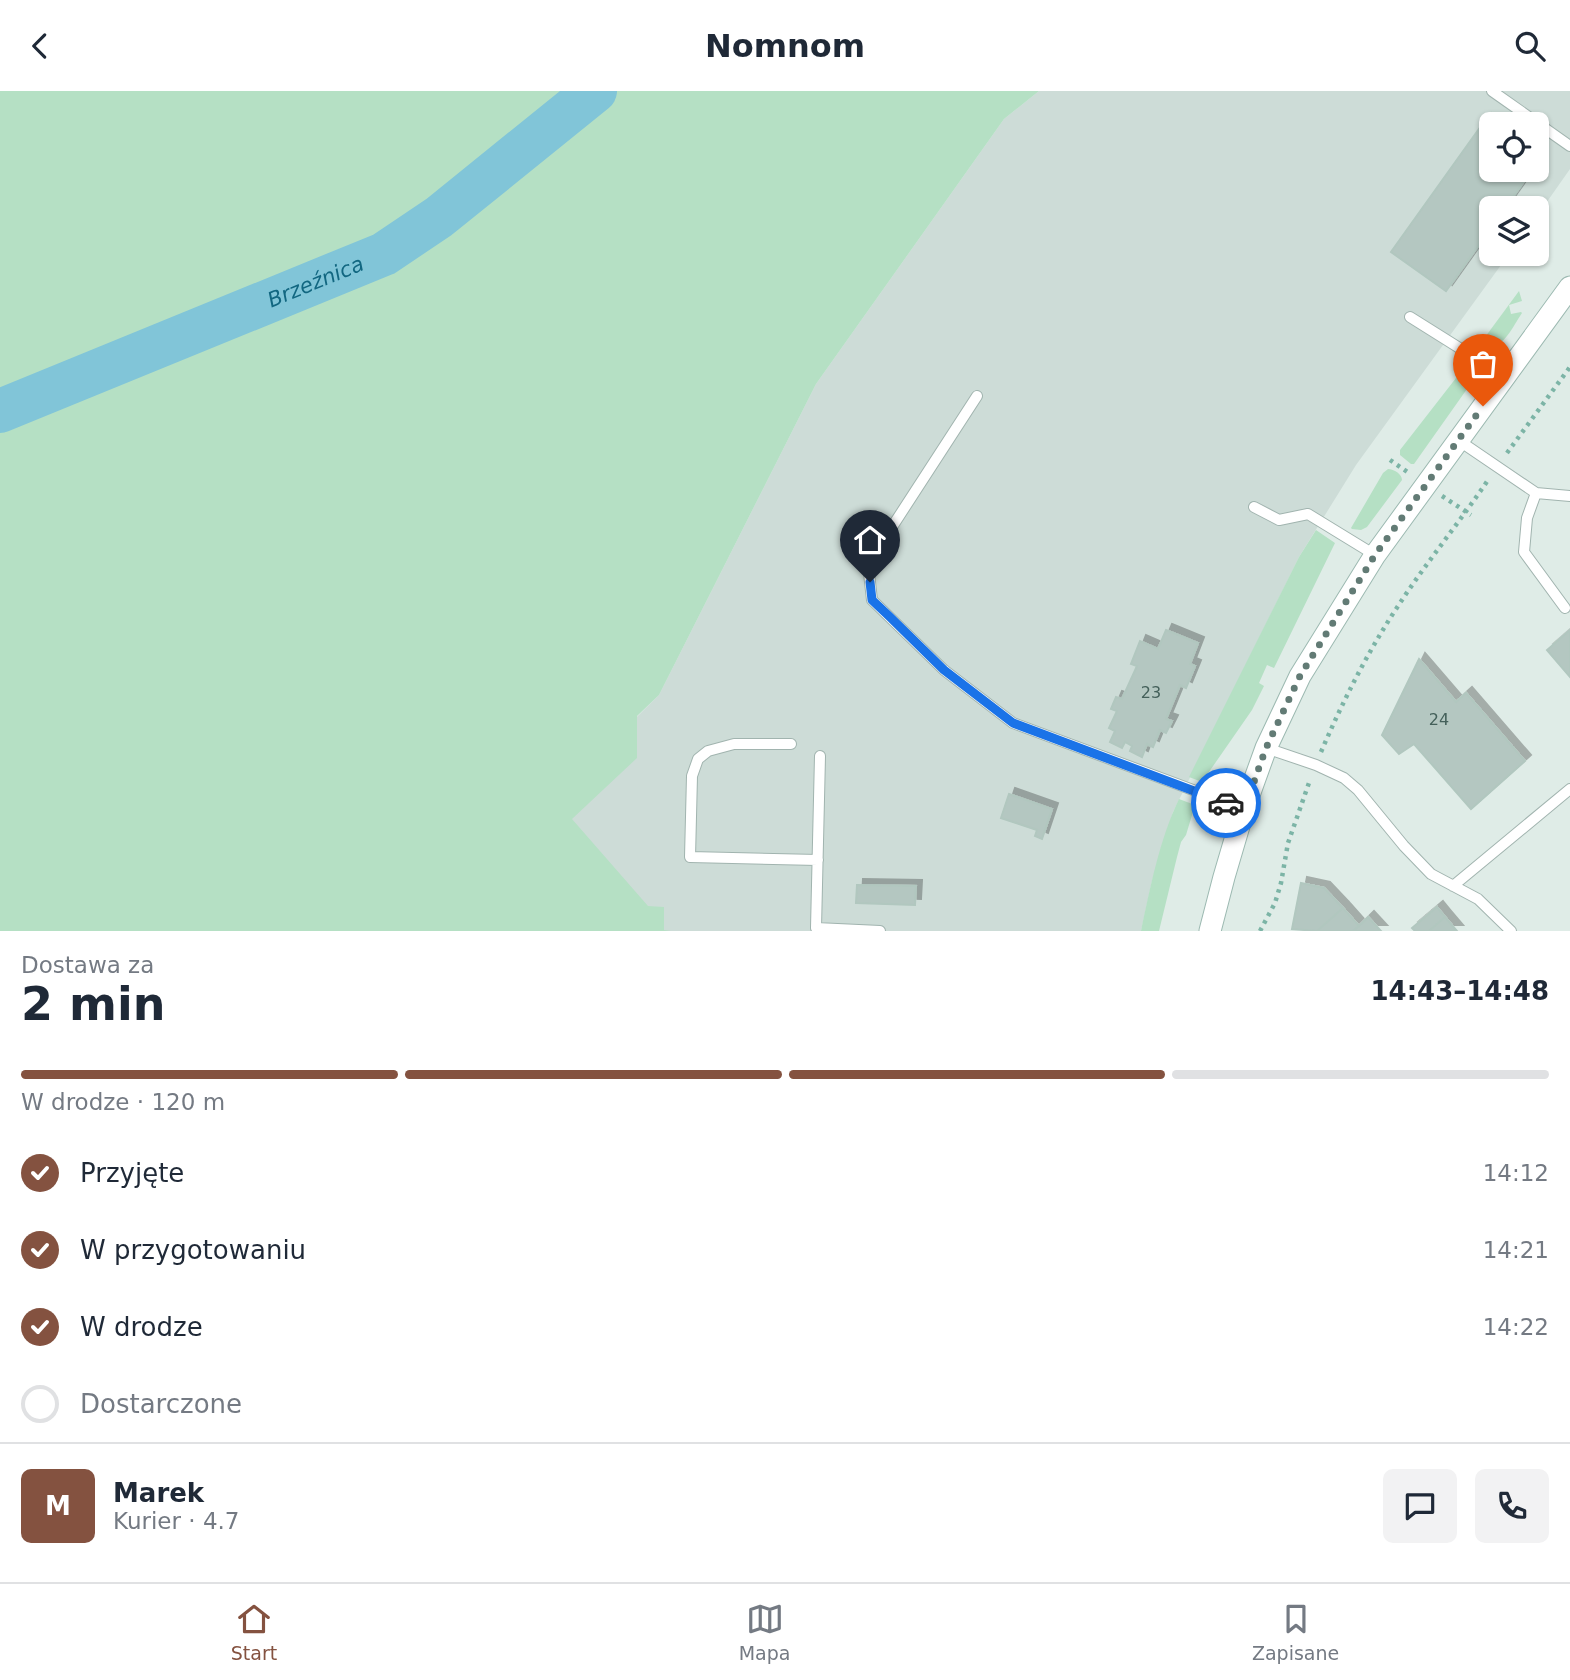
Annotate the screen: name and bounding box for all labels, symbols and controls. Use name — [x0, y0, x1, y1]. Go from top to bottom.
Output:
icon: back — [21, 27, 59, 65]
text: Nomnom — [705, 27, 865, 65]
icon: search — [1511, 27, 1549, 65]
map controls — [1479, 112, 1549, 266]
button: locate — [1479, 112, 1549, 182]
button: layers — [1479, 196, 1549, 266]
water label: Brzeźnica — [264, 252, 367, 312]
pin — [1453, 334, 1513, 406]
icon: bag — [1464, 345, 1502, 383]
pin — [840, 510, 900, 582]
icon: home — [851, 521, 889, 559]
house number: 23 — [1141, 683, 1161, 702]
house number: 24 — [1429, 710, 1449, 729]
courier — [1191, 768, 1261, 838]
icon: car — [1207, 784, 1245, 822]
text: Dostawa za — [21, 952, 154, 978]
text: 14:43–14:48 — [1370, 976, 1549, 1006]
text: 2 min — [21, 977, 165, 1031]
text: W drodze · 120 m — [21, 1089, 225, 1115]
icon: check — [21, 1154, 59, 1192]
text: Przyjęte — [80, 1158, 184, 1188]
text: 14:12 — [1483, 1160, 1549, 1186]
icon: check — [21, 1231, 59, 1269]
text: W przygotowaniu — [80, 1235, 306, 1265]
text: 14:21 — [1483, 1237, 1549, 1263]
icon: check — [21, 1308, 59, 1346]
text: W drodze — [80, 1312, 203, 1342]
text: 14:22 — [1483, 1314, 1549, 1340]
text: Dostarczone — [80, 1389, 242, 1419]
button: chat — [1383, 1469, 1457, 1543]
button: phone — [1475, 1469, 1549, 1543]
text: Marek — [113, 1478, 204, 1508]
text: M — [45, 1491, 71, 1521]
text: Kurier · 4.7 — [113, 1508, 239, 1534]
tab: Start — [231, 1600, 277, 1664]
tab: Mapa — [739, 1600, 790, 1664]
tab: Zapisane — [1252, 1600, 1339, 1664]

